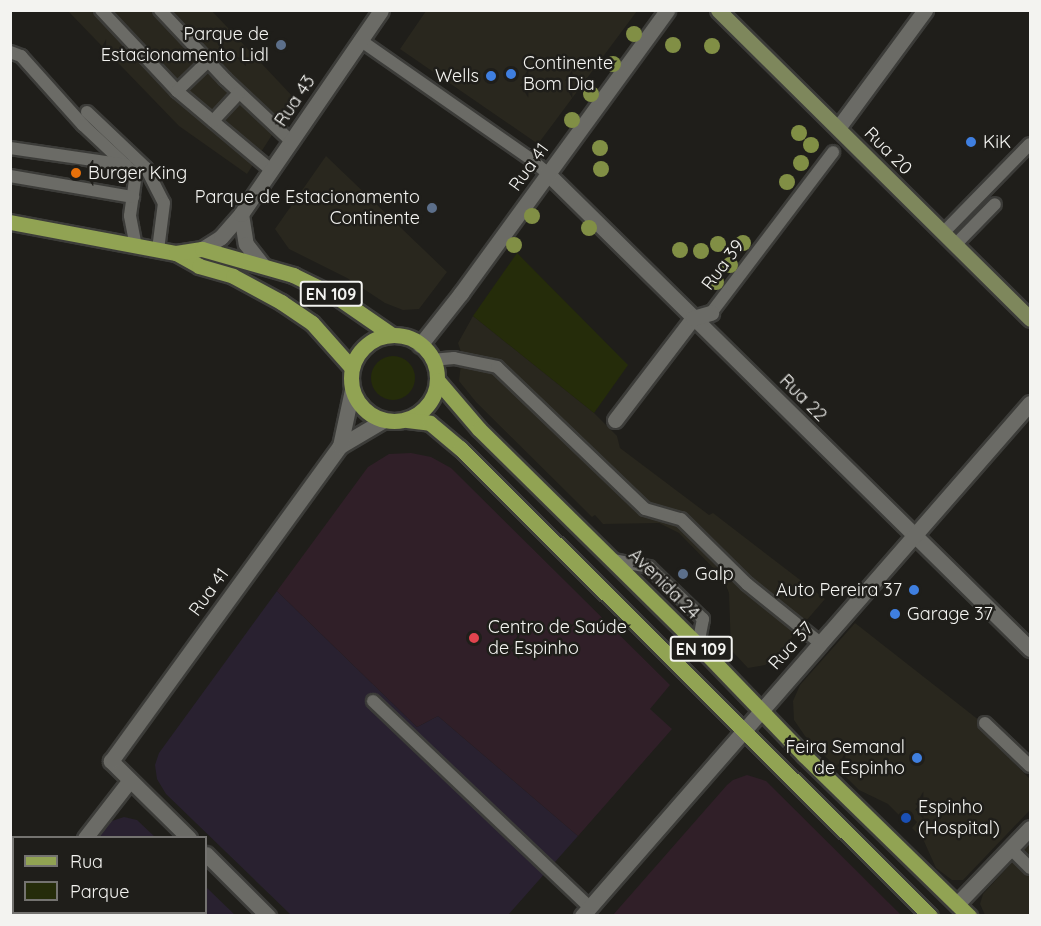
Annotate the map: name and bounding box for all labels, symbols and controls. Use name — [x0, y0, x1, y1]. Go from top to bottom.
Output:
place label: Parque de Estacionamento Lidl — [101, 24, 269, 66]
marker: Parque de Estacionamento Lidl — [274, 38, 288, 52]
place label: Continente Bom Dia — [523, 53, 613, 96]
place label: Wells — [435, 65, 479, 87]
marker: Continente Bom Dia — [504, 67, 518, 81]
marker: Wells — [484, 69, 498, 83]
street label: Rua 43 — [270, 71, 320, 131]
street label: Rua 20 — [860, 123, 916, 179]
place label: KiK — [983, 131, 1011, 153]
marker: KiK — [964, 135, 978, 149]
street label: Rua 41 — [504, 139, 554, 195]
place label: Burger King — [88, 162, 187, 184]
marker: Burger King — [69, 166, 83, 180]
place label: Parque de Estacionamento Continente — [195, 187, 420, 230]
marker: Parque de Estacionamento Continente — [425, 201, 439, 215]
street label: Rua 39 — [697, 236, 749, 294]
road number: EN 109 — [300, 281, 362, 307]
street label: Rua 22 — [775, 370, 831, 426]
street label: Avenida 24 — [624, 544, 704, 624]
place label: Galp — [695, 563, 734, 585]
street label: Rua 41 — [184, 564, 234, 620]
marker: Galp — [676, 567, 690, 581]
place label: Auto Pereira 37 — [776, 579, 902, 601]
marker: Auto Pereira 37 — [907, 583, 921, 597]
place label: Garage 37 — [907, 603, 993, 625]
marker: Garage 37 — [888, 607, 902, 621]
place label: Centro de Saúde de Espinho — [488, 617, 627, 660]
street label: Rua 37 — [764, 618, 818, 674]
marker: Centro de Saúde de Espinho — [465, 629, 483, 647]
road number: EN 109 — [670, 636, 732, 662]
place label: Feira Semanal de Espinho — [785, 737, 905, 780]
marker: Feira Semanal de Espinho — [910, 751, 924, 765]
place label: Espinho (Hospital) — [918, 797, 1000, 840]
marker: Espinho (Hospital) — [899, 811, 913, 825]
legend — [12, 836, 207, 914]
text: Rua — [70, 850, 103, 873]
text: Parque — [70, 880, 129, 903]

